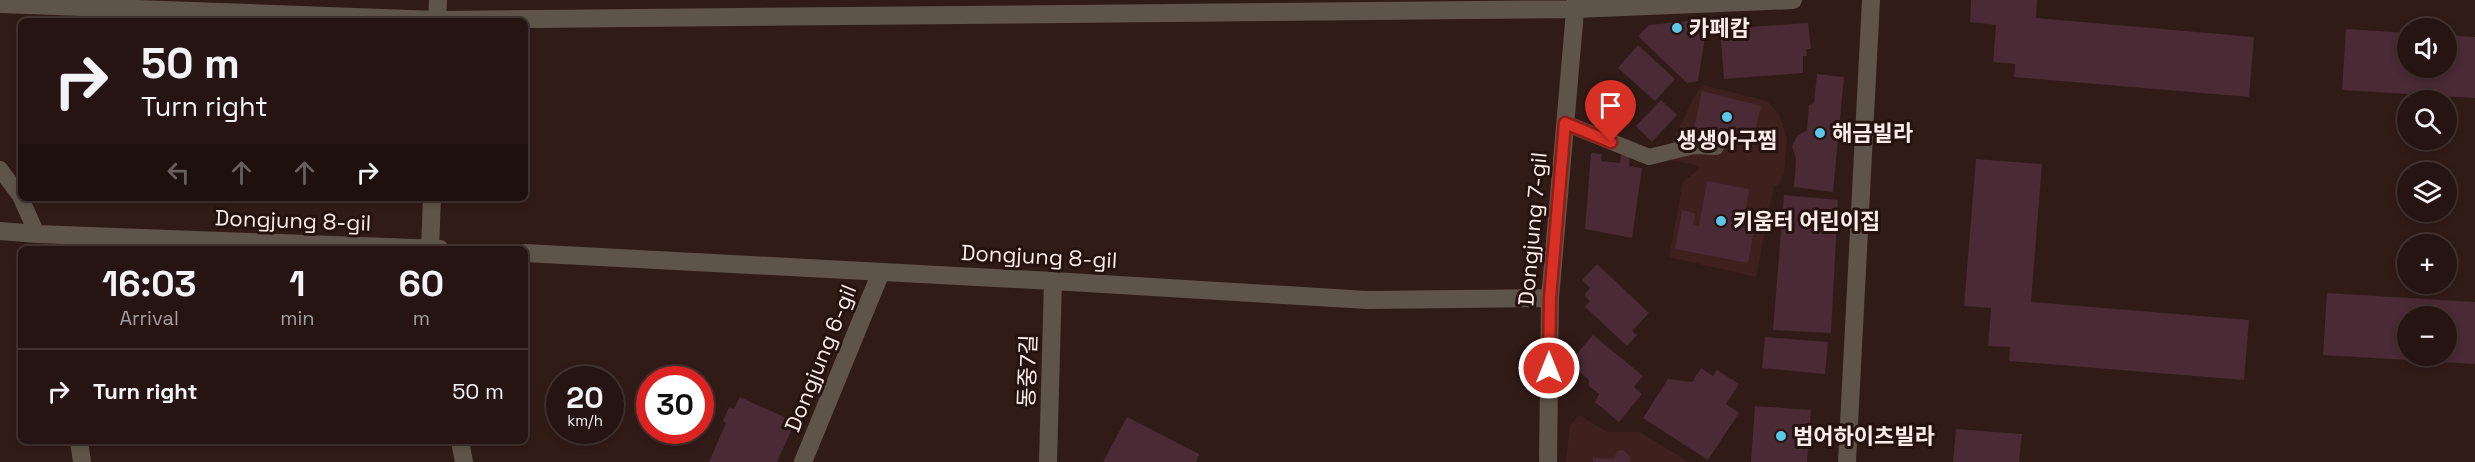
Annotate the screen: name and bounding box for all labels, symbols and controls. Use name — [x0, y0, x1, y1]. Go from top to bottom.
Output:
place label: 카페캄 — [1689, 14, 1750, 42]
map controls — [2397, 18, 2457, 366]
button: sound — [2397, 18, 2457, 78]
marker: 카페캄 — [1670, 21, 1684, 35]
text: 50 m — [141, 37, 240, 90]
icon: right — [42, 42, 120, 120]
pin — [1585, 80, 1636, 142]
text: Turn right — [141, 89, 268, 124]
icon: arrive — [1594, 89, 1627, 122]
button: search — [2397, 90, 2457, 150]
marker: 생생아구찜 — [1720, 110, 1734, 124]
place label: 해금빌라 — [1832, 119, 1913, 147]
place label: 생생아구찜 — [1676, 126, 1778, 154]
marker: 해금빌라 — [1813, 126, 1827, 140]
street label: Dongjung 7-gil — [1511, 151, 1553, 307]
icon: left — [162, 156, 195, 189]
icon: ahead — [225, 156, 258, 189]
icon: ahead — [288, 156, 321, 189]
icon: right — [351, 156, 384, 189]
button: layers — [2397, 162, 2457, 222]
street label: Dongjung 8-gil — [214, 203, 372, 237]
place label: 키움터 어린이집 — [1733, 207, 1880, 235]
marker: 키움터 어린이집 — [1714, 214, 1728, 228]
button: + — [2397, 234, 2457, 294]
street label: Dongjung 8-gil — [960, 238, 1118, 274]
text: 16:03 — [102, 261, 196, 307]
text: 1 — [289, 261, 306, 307]
text: 60 — [399, 261, 444, 307]
street label: Dongjung 6-gil — [778, 280, 862, 436]
text: Arrival — [119, 305, 179, 331]
text: min — [280, 305, 315, 331]
text: m — [413, 305, 430, 331]
button: − — [2397, 306, 2457, 366]
street label: 동중7길 — [1012, 334, 1042, 408]
position arrow — [1517, 336, 1581, 400]
speed limit sign: 30 — [636, 366, 714, 444]
icon: right — [42, 375, 75, 408]
text: Turn right — [93, 377, 198, 405]
text: 50 m — [452, 377, 504, 405]
text: 20 — [566, 378, 604, 417]
text: km/h — [567, 411, 603, 430]
place label: 범어하이츠빌라 — [1793, 422, 1935, 450]
marker: 범어하이츠빌라 — [1774, 429, 1788, 443]

